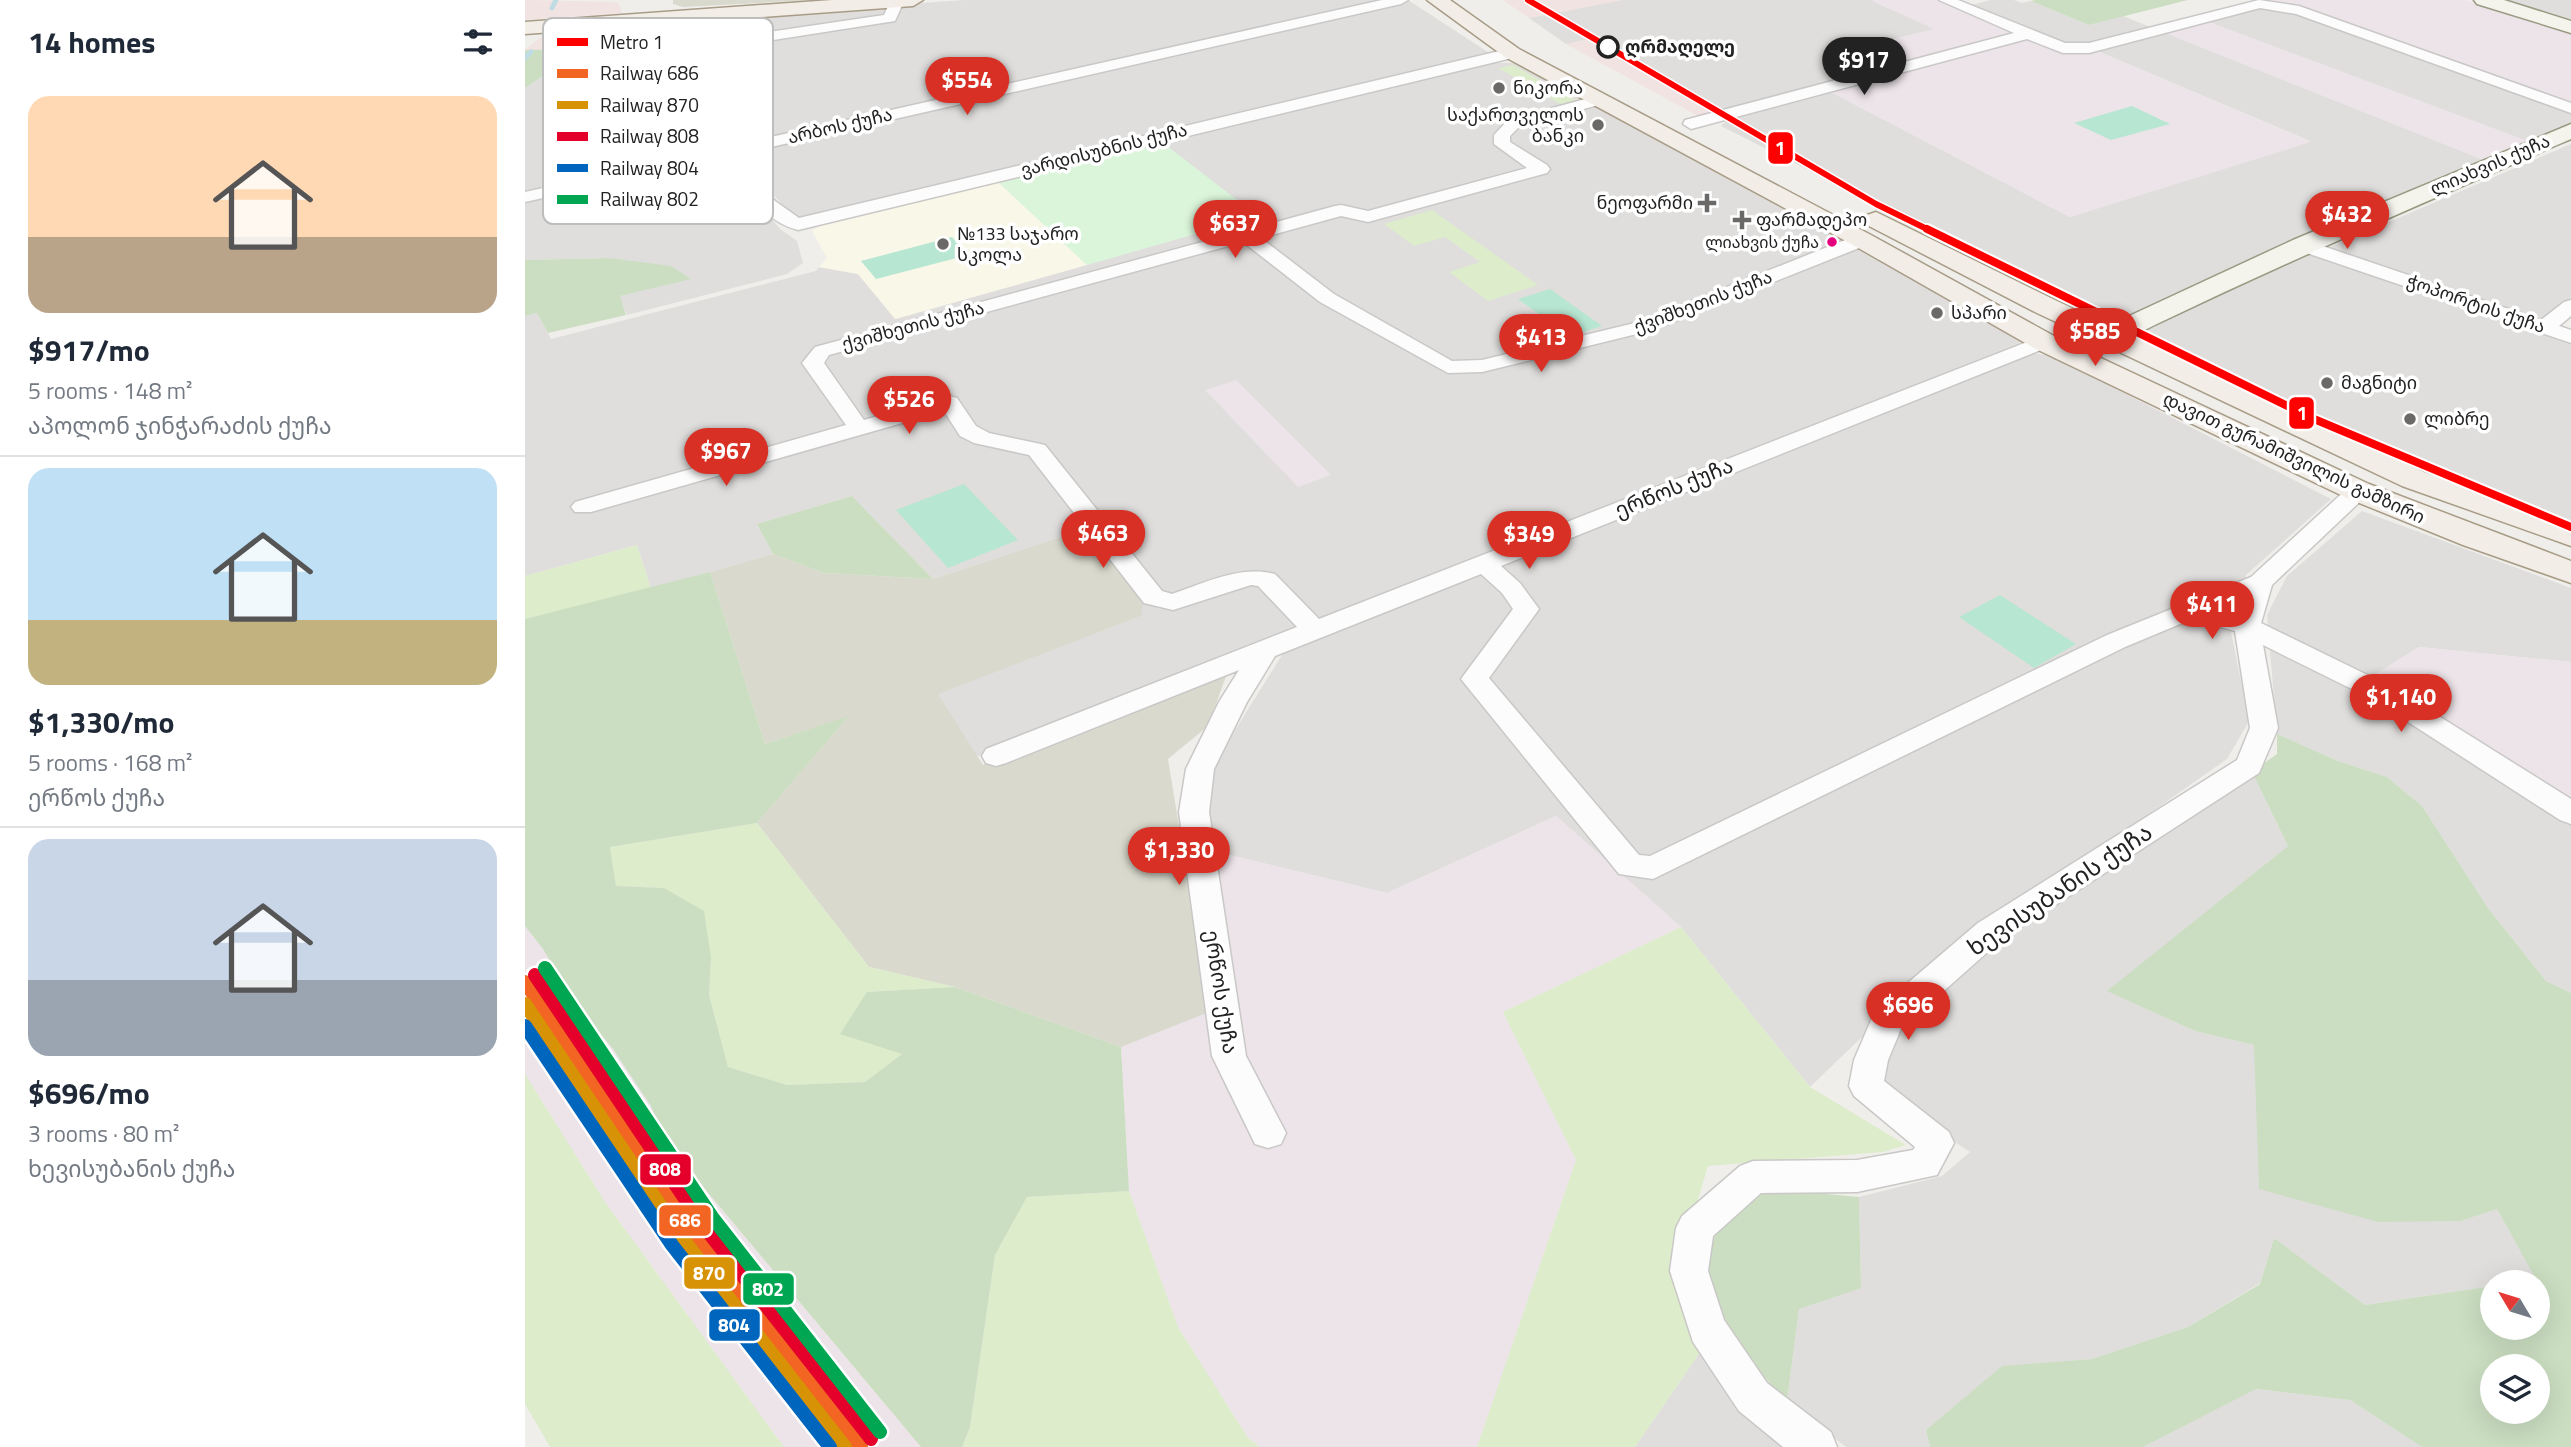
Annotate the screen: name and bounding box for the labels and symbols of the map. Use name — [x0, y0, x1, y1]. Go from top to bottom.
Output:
legend — [543, 18, 773, 224]
text: Metro 1 — [600, 27, 663, 56]
place label: ღრმაღელე — [1625, 33, 1735, 60]
marker: ღრმაღელე — [1597, 36, 1619, 58]
pin: $917 — [1823, 38, 1905, 97]
text: Railway 686 — [600, 58, 699, 87]
pin: $554 — [926, 58, 1008, 117]
place label: ნიკორა — [1513, 74, 1583, 101]
marker: ნიკორა — [1491, 80, 1507, 96]
text: Railway 870 — [600, 90, 699, 119]
street label: არბოს ქუჩა — [785, 100, 895, 151]
place label: საქართველოს ბანკი — [1447, 101, 1584, 149]
street label: ვარდისუბნის ქუჩა — [1018, 116, 1190, 183]
marker: საქართველოს ბანკი — [1590, 117, 1606, 133]
text: Railway 808 — [600, 121, 699, 150]
street label: ლიახვის ქუჩა — [2426, 127, 2554, 202]
line badge: 1 — [1767, 131, 1794, 165]
text: 1 — [1775, 133, 1785, 162]
text: Railway 804 — [600, 153, 699, 182]
text: Railway 802 — [600, 184, 699, 213]
place label: ნეოფარმი — [1597, 189, 1693, 216]
pin: $432 — [2306, 191, 2388, 251]
marker: ნეოფარმი — [1699, 195, 1715, 211]
pin: $637 — [1194, 201, 1276, 260]
place label: ფარმადეპო — [1756, 206, 1867, 233]
marker: ფარმადეპო — [1734, 212, 1750, 228]
place label: №133 საჯარო სკოლა — [957, 220, 1079, 268]
place label: ლიახვის ქუჩა — [1705, 230, 1819, 254]
marker: ლიახვის ქუჩა — [1825, 235, 1839, 249]
marker: №133 საჯარო სკოლა — [935, 236, 951, 252]
street label: ქვიშხეთის ქუჩა — [1630, 263, 1776, 340]
street label: ჭოპორტის ქუჩა — [2403, 267, 2549, 340]
street label: ქვიშხეთის ქუჩა — [839, 294, 987, 358]
place label: სპარი — [1951, 299, 2007, 326]
marker: სპარი — [1929, 305, 1945, 321]
pin: $585 — [2054, 308, 2136, 368]
pin: $413 — [1500, 314, 1582, 374]
place label: მაგნიტი — [2341, 369, 2417, 396]
marker: მაგნიტი — [2319, 375, 2335, 391]
pin: $526 — [868, 376, 950, 436]
street label: დავით გურამიშვილის გამზირი — [2159, 385, 2430, 530]
line badge: 1 — [2288, 396, 2315, 430]
text: 1 — [2297, 398, 2307, 427]
place label: ლიბრე — [2424, 405, 2490, 432]
marker: ლიბრე — [2402, 411, 2418, 427]
pin: $967 — [685, 428, 767, 488]
street label: ერწოს ქუჩა — [1610, 449, 1738, 525]
pin: $463 — [1062, 510, 1144, 570]
pin: $349 — [1488, 512, 1570, 571]
pin: $411 — [2171, 582, 2253, 641]
pin: $1,140 — [2344, 674, 2458, 734]
street label: ხევისუბანის ქუჩა — [1960, 814, 2159, 965]
pin: $1,330 — [1122, 828, 1236, 887]
street label: ერწოს ქუჩა — [1196, 928, 1248, 1056]
pin: $696 — [1867, 982, 1949, 1042]
line badge: 808 — [639, 1153, 692, 1186]
text: 808 — [649, 1154, 681, 1183]
line badge: 686 — [658, 1204, 712, 1237]
text: 686 — [669, 1205, 701, 1234]
line badge: 870 — [683, 1256, 736, 1290]
text: 870 — [693, 1258, 725, 1287]
north arrow — [2480, 1270, 2550, 1340]
line badge: 802 — [742, 1272, 795, 1306]
text: 802 — [752, 1274, 784, 1303]
line badge: 804 — [708, 1308, 761, 1342]
text: 804 — [718, 1310, 750, 1339]

